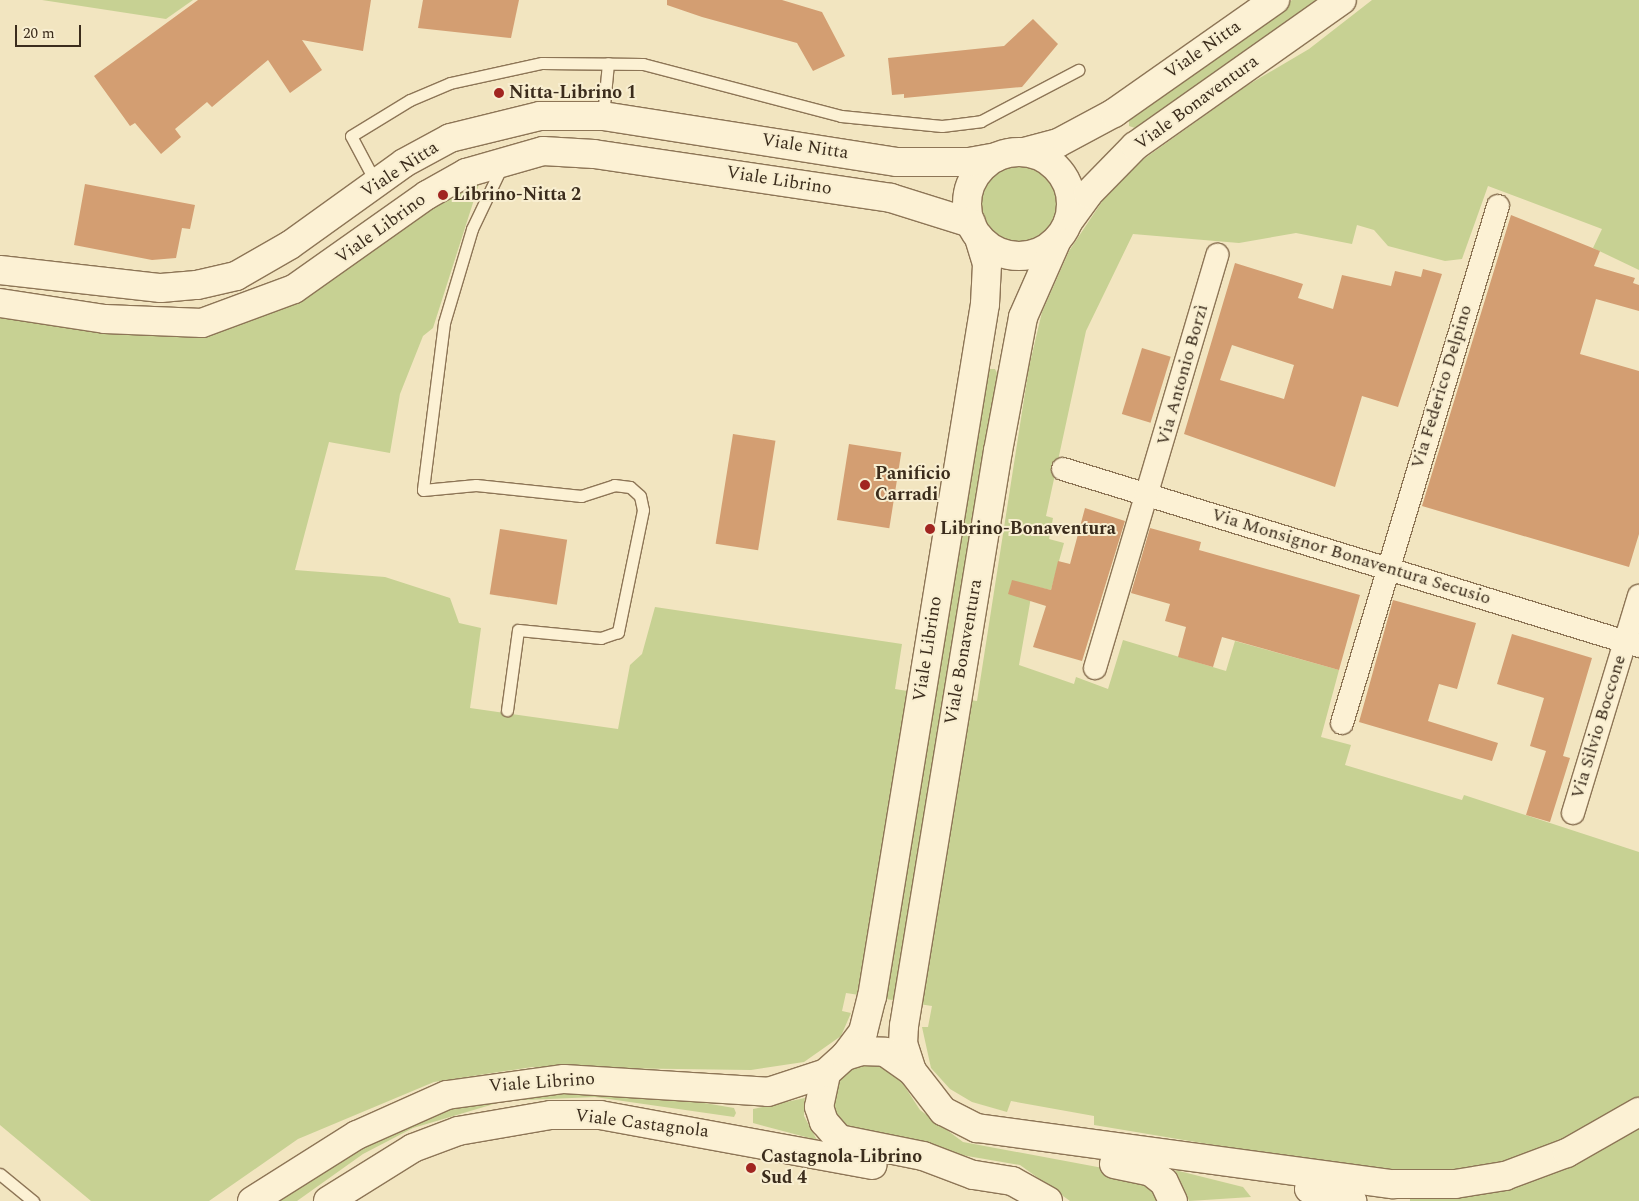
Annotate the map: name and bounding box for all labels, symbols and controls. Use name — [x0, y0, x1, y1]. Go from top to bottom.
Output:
scale bar — [18, 15, 84, 47]
street label: Viale Nitta — [1161, 16, 1245, 84]
text: 20 m — [23, 22, 55, 45]
street label: Viale Bonaventura — [1131, 51, 1263, 155]
place label: Nitta-Librino 1 — [509, 82, 637, 104]
marker: Nitta-Librino 1 — [493, 87, 505, 99]
street label: Viale Nitta — [760, 129, 850, 165]
street label: Viale Nitta — [357, 137, 443, 203]
street label: Viale Librino — [725, 162, 833, 200]
place label: Librino-Nitta 2 — [453, 184, 581, 206]
street label: Viale Librino — [332, 189, 430, 269]
marker: Librino-Nitta 2 — [437, 189, 449, 201]
street label: Via Antonio Borzì — [1153, 302, 1213, 448]
street label: Via Federico Delpino — [1407, 303, 1477, 471]
place label: Panificio Carradi — [875, 464, 951, 506]
marker: Panificio Carradi — [859, 479, 871, 491]
street label: Via Monsignor Bonaventura Secusio — [1209, 504, 1493, 610]
place label: Librino-Bonaventura — [940, 518, 1116, 540]
marker: Librino-Bonaventura — [924, 523, 936, 535]
street label: Viale Bonaventura — [941, 577, 987, 727]
street label: Viale Librino — [909, 595, 947, 703]
street label: Via Silvio Boccone — [1567, 652, 1631, 802]
street label: Viale Librino — [488, 1069, 596, 1097]
street label: Viale Castagnola — [574, 1105, 710, 1143]
place label: Castagnola-Librino Sud 4 — [761, 1147, 922, 1190]
marker: Castagnola-Librino Sud 4 — [745, 1162, 757, 1174]

